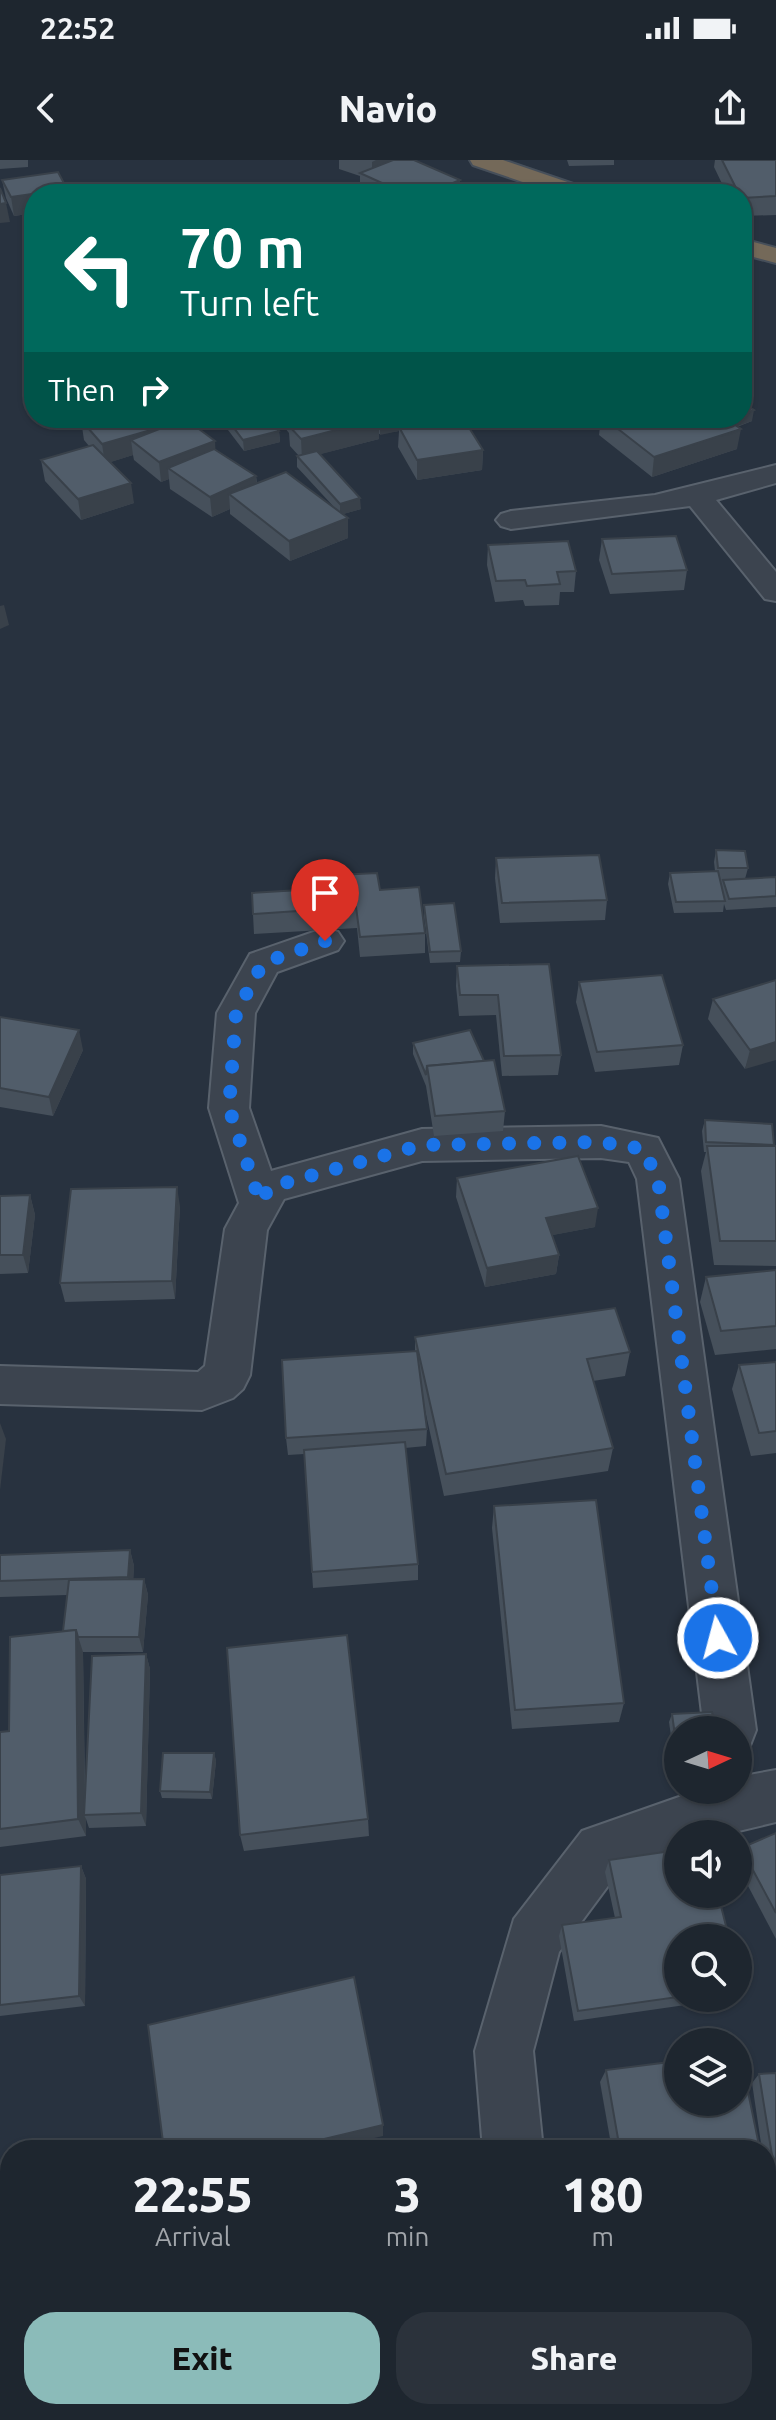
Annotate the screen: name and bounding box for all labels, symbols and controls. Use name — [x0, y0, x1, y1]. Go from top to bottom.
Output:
text: 22:52 — [40, 11, 115, 45]
icon: back — [24, 86, 68, 130]
icon: share — [708, 86, 752, 130]
text: Navio — [339, 88, 437, 129]
icon: left — [48, 216, 152, 320]
text: 70 m — [180, 216, 305, 279]
text: Turn left — [180, 282, 319, 323]
icon: right — [132, 368, 176, 412]
text: Then — [48, 373, 116, 407]
pin — [291, 859, 359, 941]
icon: arrive — [303, 871, 347, 915]
position arrow — [676, 1596, 760, 1680]
north arrow — [664, 1716, 752, 1804]
map controls — [664, 1716, 752, 2116]
button: sound — [664, 1820, 752, 1908]
button: search — [664, 1924, 752, 2012]
button: layers — [664, 2028, 752, 2116]
text: 22:55 — [133, 2167, 253, 2221]
text: 3 — [394, 2167, 421, 2221]
text: 180 — [562, 2167, 643, 2221]
text: Arrival — [155, 2222, 231, 2251]
text: min — [386, 2222, 429, 2251]
text: m — [591, 2222, 614, 2251]
button: Exit — [24, 2312, 380, 2404]
button: Share — [396, 2312, 752, 2404]

